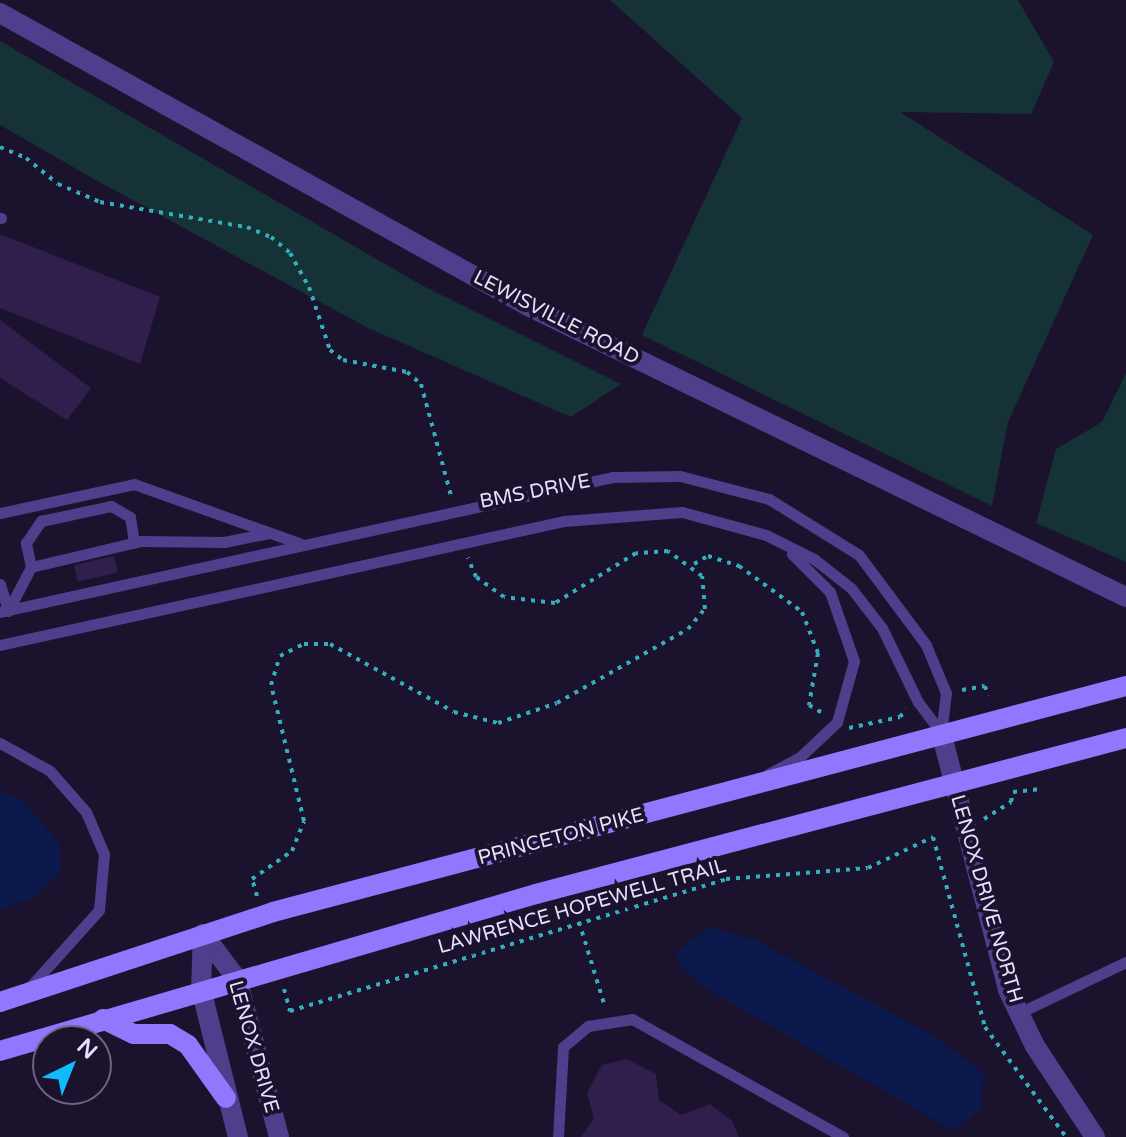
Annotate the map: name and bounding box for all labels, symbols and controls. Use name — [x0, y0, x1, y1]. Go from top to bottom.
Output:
street label: LEWISVILLE ROAD — [469, 266, 643, 370]
street label: BMS DRIVE — [478, 470, 592, 514]
street label: LENOX DRIVE NORTH — [945, 792, 1027, 1006]
street label: PRINCETON PIKE — [476, 803, 646, 871]
street label: LAWRENCE HOPEWELL TRAIL — [435, 854, 729, 960]
street label: LENOX DRIVE — [223, 978, 283, 1116]
north arrow — [32, 1025, 112, 1105]
text: N — [72, 1033, 102, 1064]

